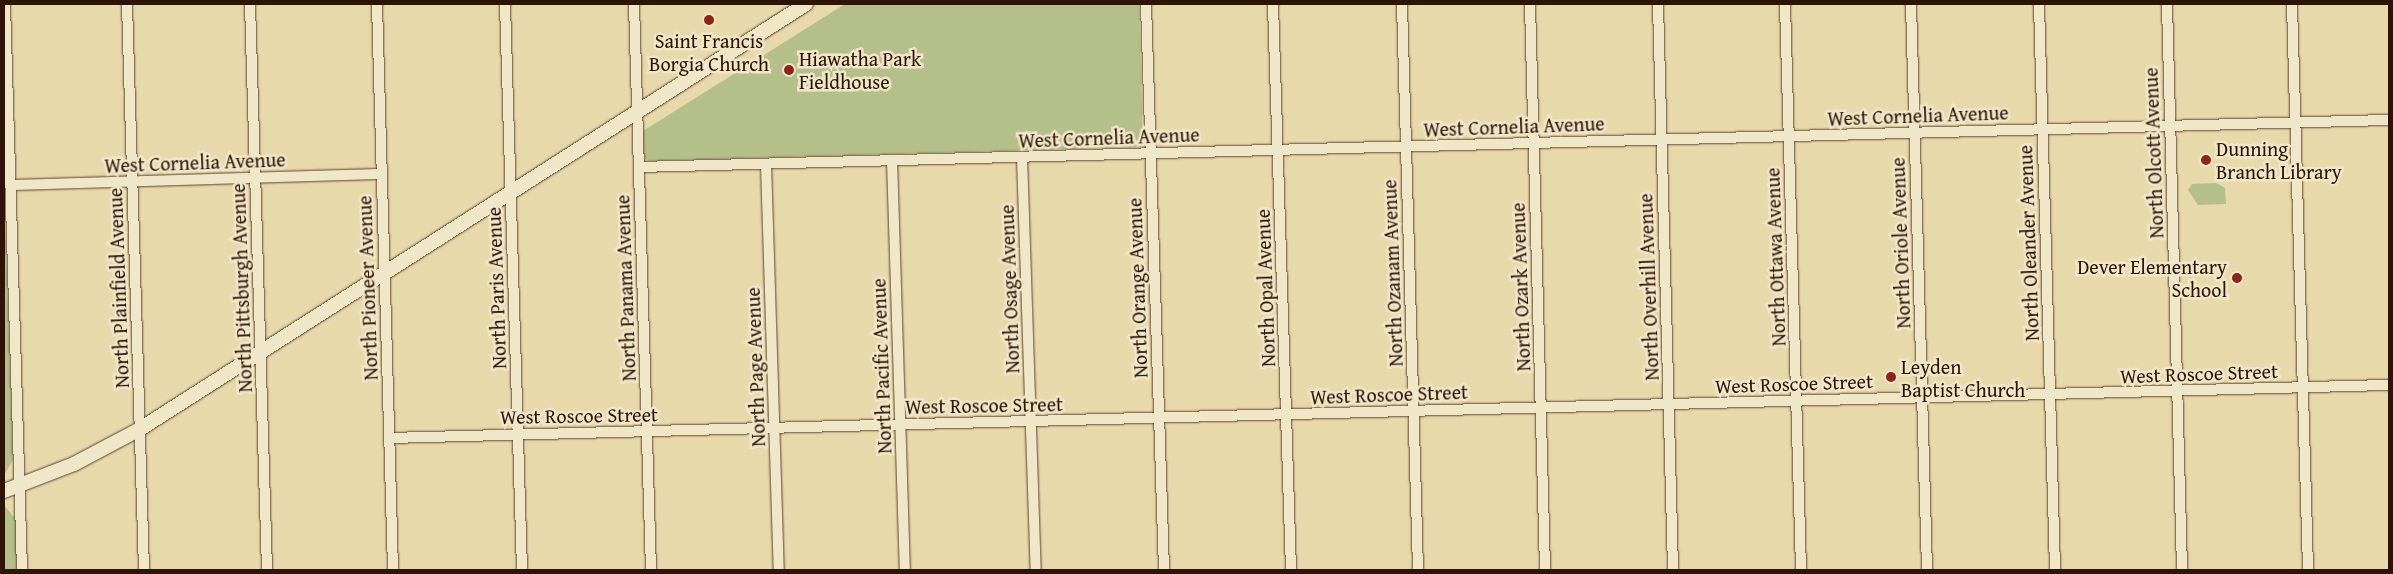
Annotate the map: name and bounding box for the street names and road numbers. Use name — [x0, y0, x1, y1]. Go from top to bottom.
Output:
street label: North Olcott Avenue — [2138, 67, 2168, 239]
street label: West Cornelia Avenue — [1827, 100, 2009, 130]
street label: West Cornelia Avenue — [1423, 111, 1605, 141]
street label: West Cornelia Avenue — [1018, 122, 1200, 152]
street label: North Oleander Avenue — [2013, 145, 2043, 341]
street label: West Cornelia Avenue — [104, 147, 286, 177]
street label: North Oriole Avenue — [1885, 157, 1915, 329]
street label: North Ottawa Avenue — [1760, 167, 1790, 347]
street label: North Ozanam Avenue — [1377, 179, 1407, 367]
street label: North Pittsburgh Avenue — [225, 183, 257, 393]
street label: North Plainfield Avenue — [103, 187, 133, 389]
street label: North Overhill Avenue — [1633, 193, 1663, 381]
street label: North Panama Avenue — [610, 194, 640, 382]
street label: North Pioneer Avenue — [352, 195, 382, 381]
street label: North Orange Avenue — [1122, 197, 1152, 379]
street label: North Ozark Avenue — [1505, 202, 1535, 372]
street label: North Osage Avenue — [994, 204, 1024, 374]
street label: North Paris Avenue — [481, 207, 511, 369]
street label: North Opal Avenue — [1250, 209, 1280, 367]
street label: North Pacific Avenue — [866, 278, 896, 454]
street label: North Page Avenue — [740, 287, 770, 447]
street label: West Roscoe Street — [2120, 358, 2278, 388]
street label: West Roscoe Street — [1715, 368, 1873, 398]
street label: West Roscoe Street — [1310, 379, 1468, 409]
street label: West Roscoe Street — [905, 392, 1063, 418]
street label: West Roscoe Street — [500, 402, 658, 428]

